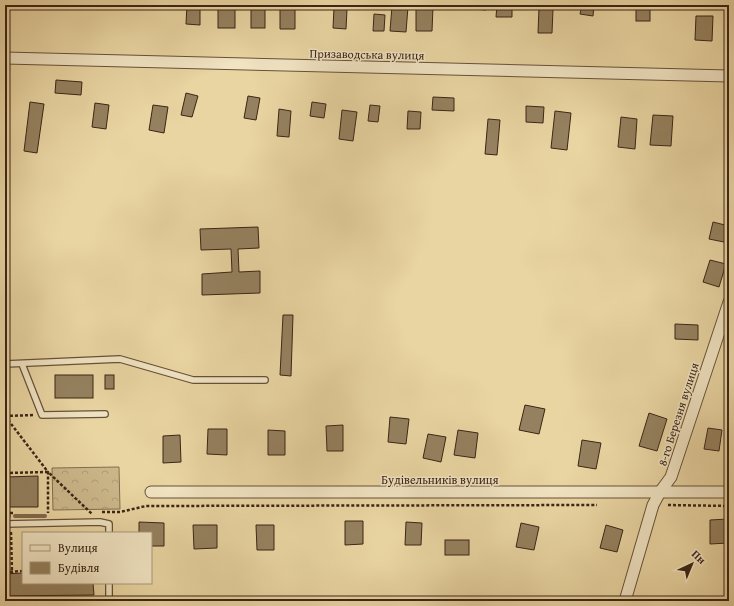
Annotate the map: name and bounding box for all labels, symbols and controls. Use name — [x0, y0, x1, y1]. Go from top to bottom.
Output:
street label: Призаводська вулиця — [309, 44, 425, 64]
street label: 8-го Березня вулиця — [653, 360, 703, 468]
street label: Будівельників вулиця — [381, 471, 499, 488]
legend — [22, 532, 152, 584]
text: Вулиця — [58, 539, 98, 556]
north arrow — [672, 544, 712, 584]
text: Пн — [688, 546, 710, 568]
text: Будівля — [58, 559, 99, 576]

